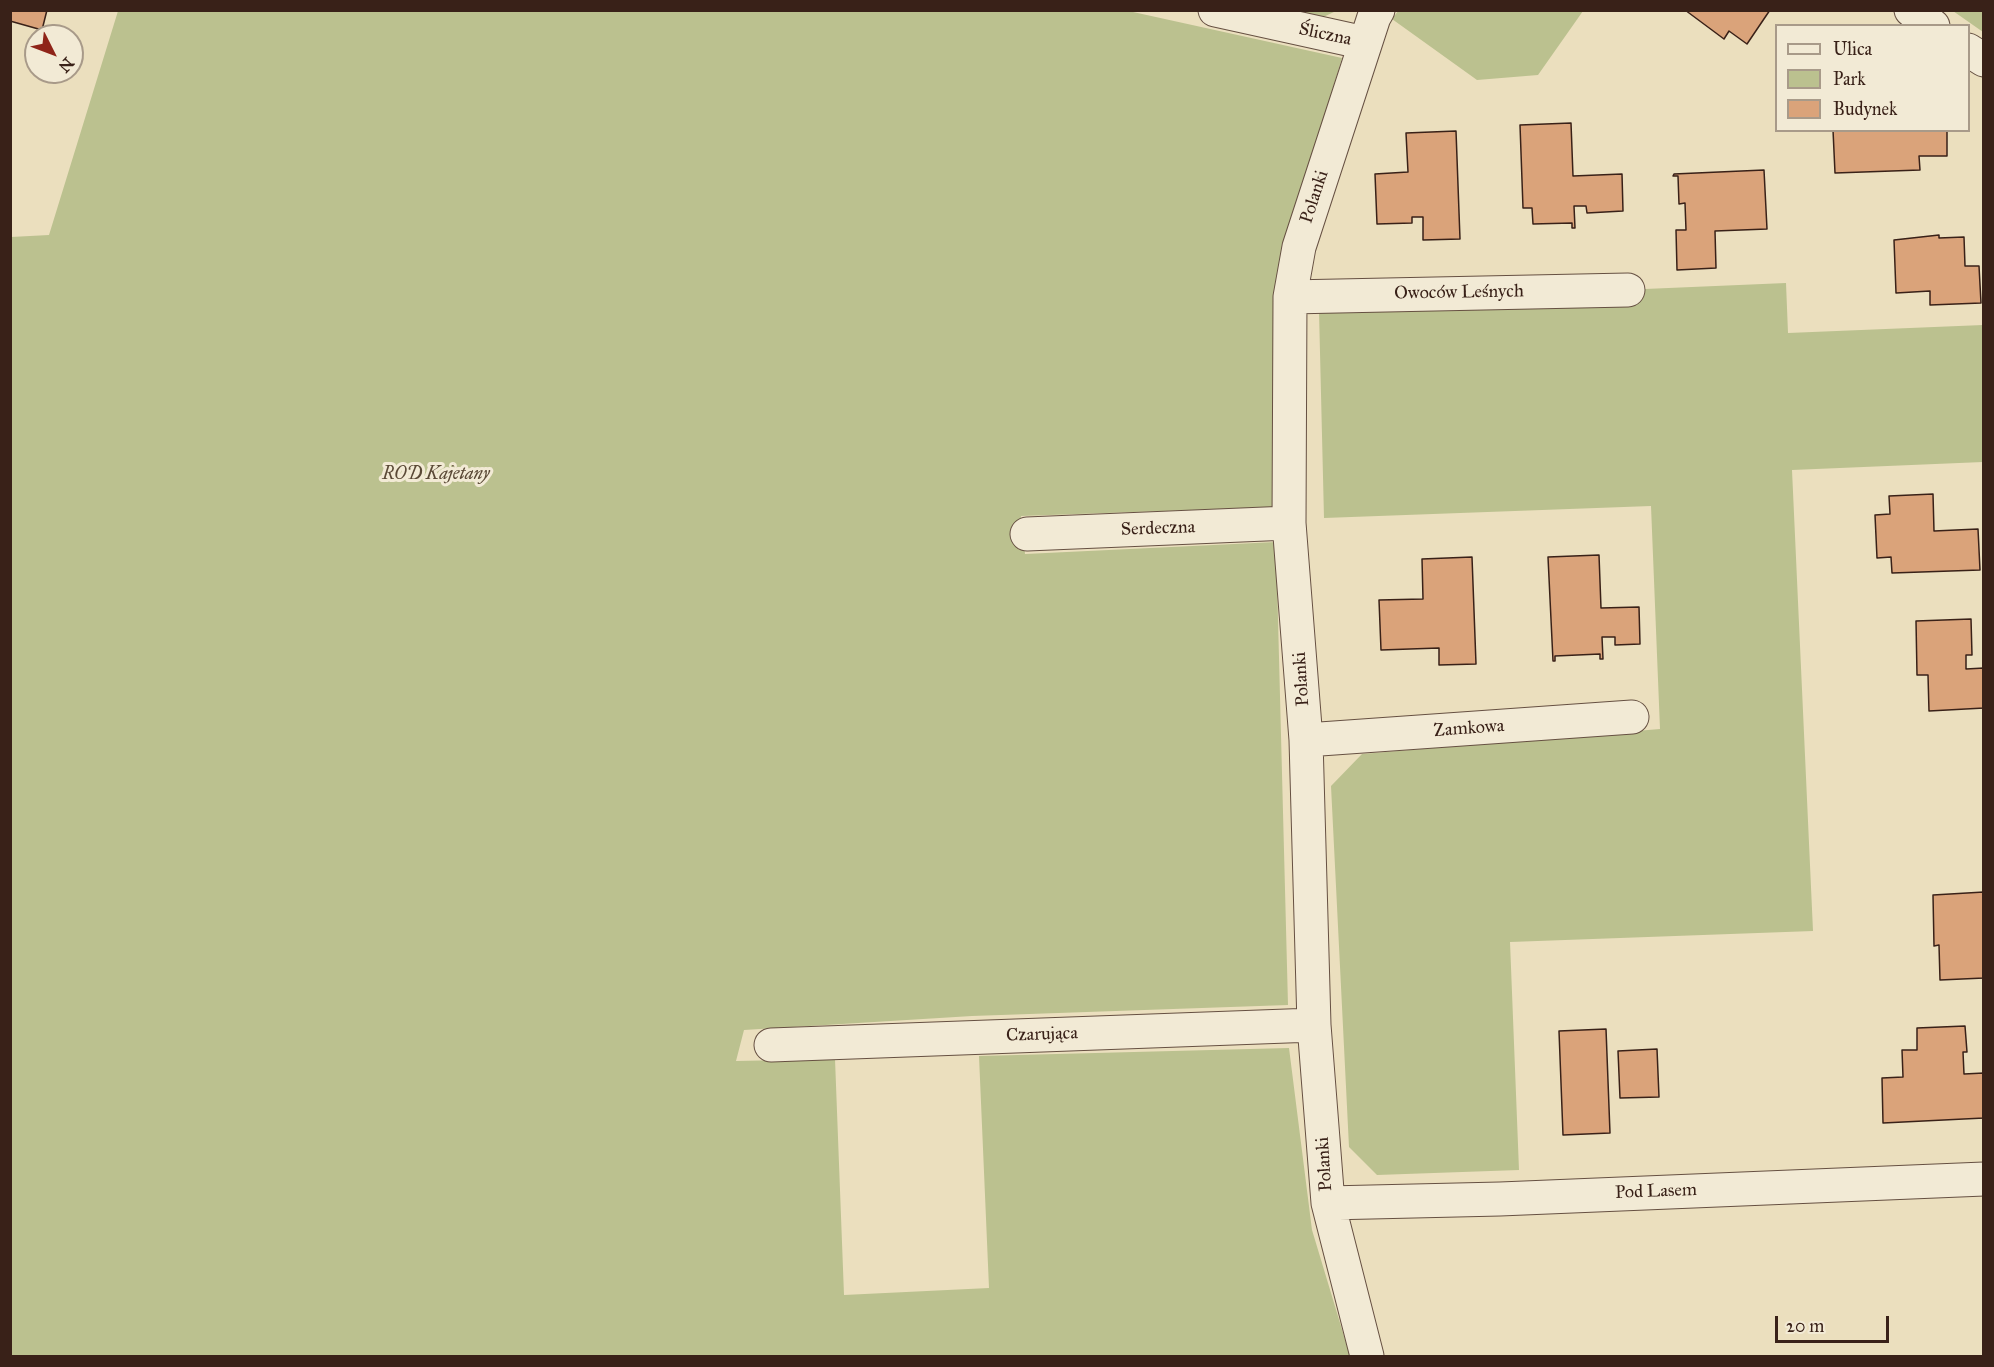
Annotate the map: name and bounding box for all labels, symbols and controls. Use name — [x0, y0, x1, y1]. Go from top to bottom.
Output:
street label: Śliczna — [1297, 19, 1353, 51]
north arrow — [24, 24, 84, 84]
legend — [1775, 24, 1970, 132]
text: Ulica — [1833, 38, 1872, 60]
text: N — [55, 54, 78, 76]
text: Park — [1833, 68, 1866, 90]
text: Budynek — [1833, 98, 1897, 120]
street label: Polanki — [1296, 168, 1334, 226]
street label: Owoców Leśnych — [1394, 281, 1524, 305]
park label: ROD Kajetany — [382, 464, 490, 486]
street label: Serdeczna — [1120, 517, 1196, 541]
street label: Polanki — [1289, 651, 1315, 707]
street label: Zamkowa — [1433, 716, 1505, 742]
street label: Czarująca — [1006, 1023, 1078, 1047]
street label: Polanki — [1312, 1136, 1338, 1192]
street label: Pod Lasem — [1615, 1180, 1697, 1204]
scale bar — [1778, 1304, 1892, 1342]
text: 20 m — [1786, 1315, 1824, 1337]

